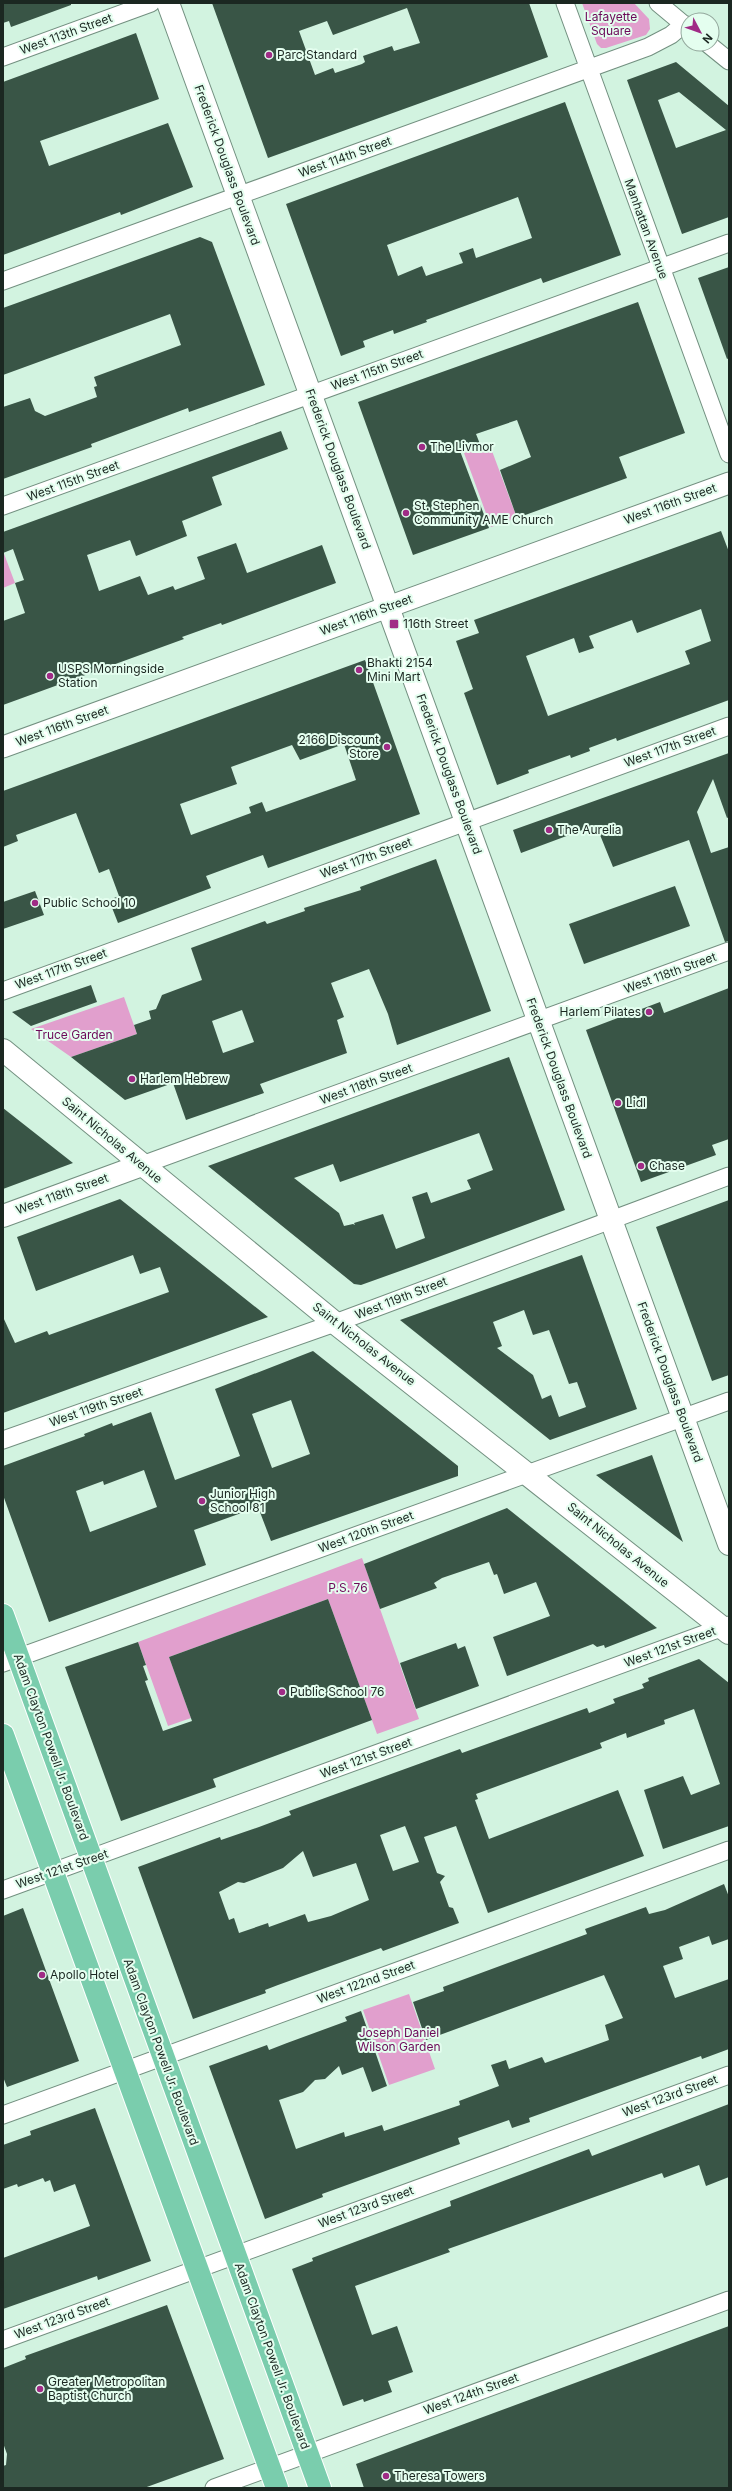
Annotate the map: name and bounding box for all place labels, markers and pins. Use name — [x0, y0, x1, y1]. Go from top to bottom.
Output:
place label: Parc Standard — [277, 47, 357, 62]
marker: Parc Standard — [264, 50, 274, 60]
place label: The Livmor — [430, 439, 494, 454]
marker: The Livmor — [417, 442, 427, 452]
place label: St. Stephen Community AME Church — [414, 498, 553, 527]
marker: St. Stephen Community AME Church — [401, 508, 411, 518]
place label: 116th Street — [403, 616, 469, 631]
marker: 116th Street — [388, 618, 400, 630]
place label: Bhakti 2154 Mini Mart — [367, 655, 433, 684]
place label: USPS Morningside Station — [58, 661, 164, 690]
marker: Bhakti 2154 Mini Mart — [354, 665, 364, 675]
marker: USPS Morningside Station — [45, 671, 55, 681]
place label: 2166 Discount Store — [298, 732, 379, 761]
marker: 2166 Discount Store — [382, 742, 392, 752]
place label: The Aurelia — [557, 822, 621, 837]
marker: The Aurelia — [544, 825, 554, 835]
place label: Public School 10 — [43, 895, 136, 910]
marker: Public School 10 — [30, 898, 40, 908]
place label: Harlem Pilates — [559, 1004, 641, 1019]
marker: Harlem Pilates — [644, 1007, 654, 1017]
place label: Harlem Hebrew — [140, 1071, 229, 1086]
marker: Harlem Hebrew — [127, 1074, 137, 1084]
place label: Lidl — [626, 1095, 646, 1110]
marker: Lidl — [613, 1098, 623, 1108]
place label: Chase — [649, 1158, 685, 1173]
marker: Chase — [636, 1161, 646, 1171]
place label: Junior High School 81 — [210, 1486, 275, 1515]
marker: Junior High School 81 — [197, 1496, 207, 1506]
place label: Public School 76 — [290, 1684, 385, 1699]
marker: Public School 76 — [277, 1687, 287, 1697]
place label: Apollo Hotel — [50, 1967, 119, 1982]
marker: Apollo Hotel — [37, 1970, 47, 1980]
place label: Greater Metropolitan Baptist Church — [48, 2374, 165, 2403]
marker: Greater Metropolitan Baptist Church — [35, 2384, 45, 2394]
place label: Theresa Towers — [394, 2468, 485, 2483]
marker: Theresa Towers — [381, 2471, 391, 2481]

